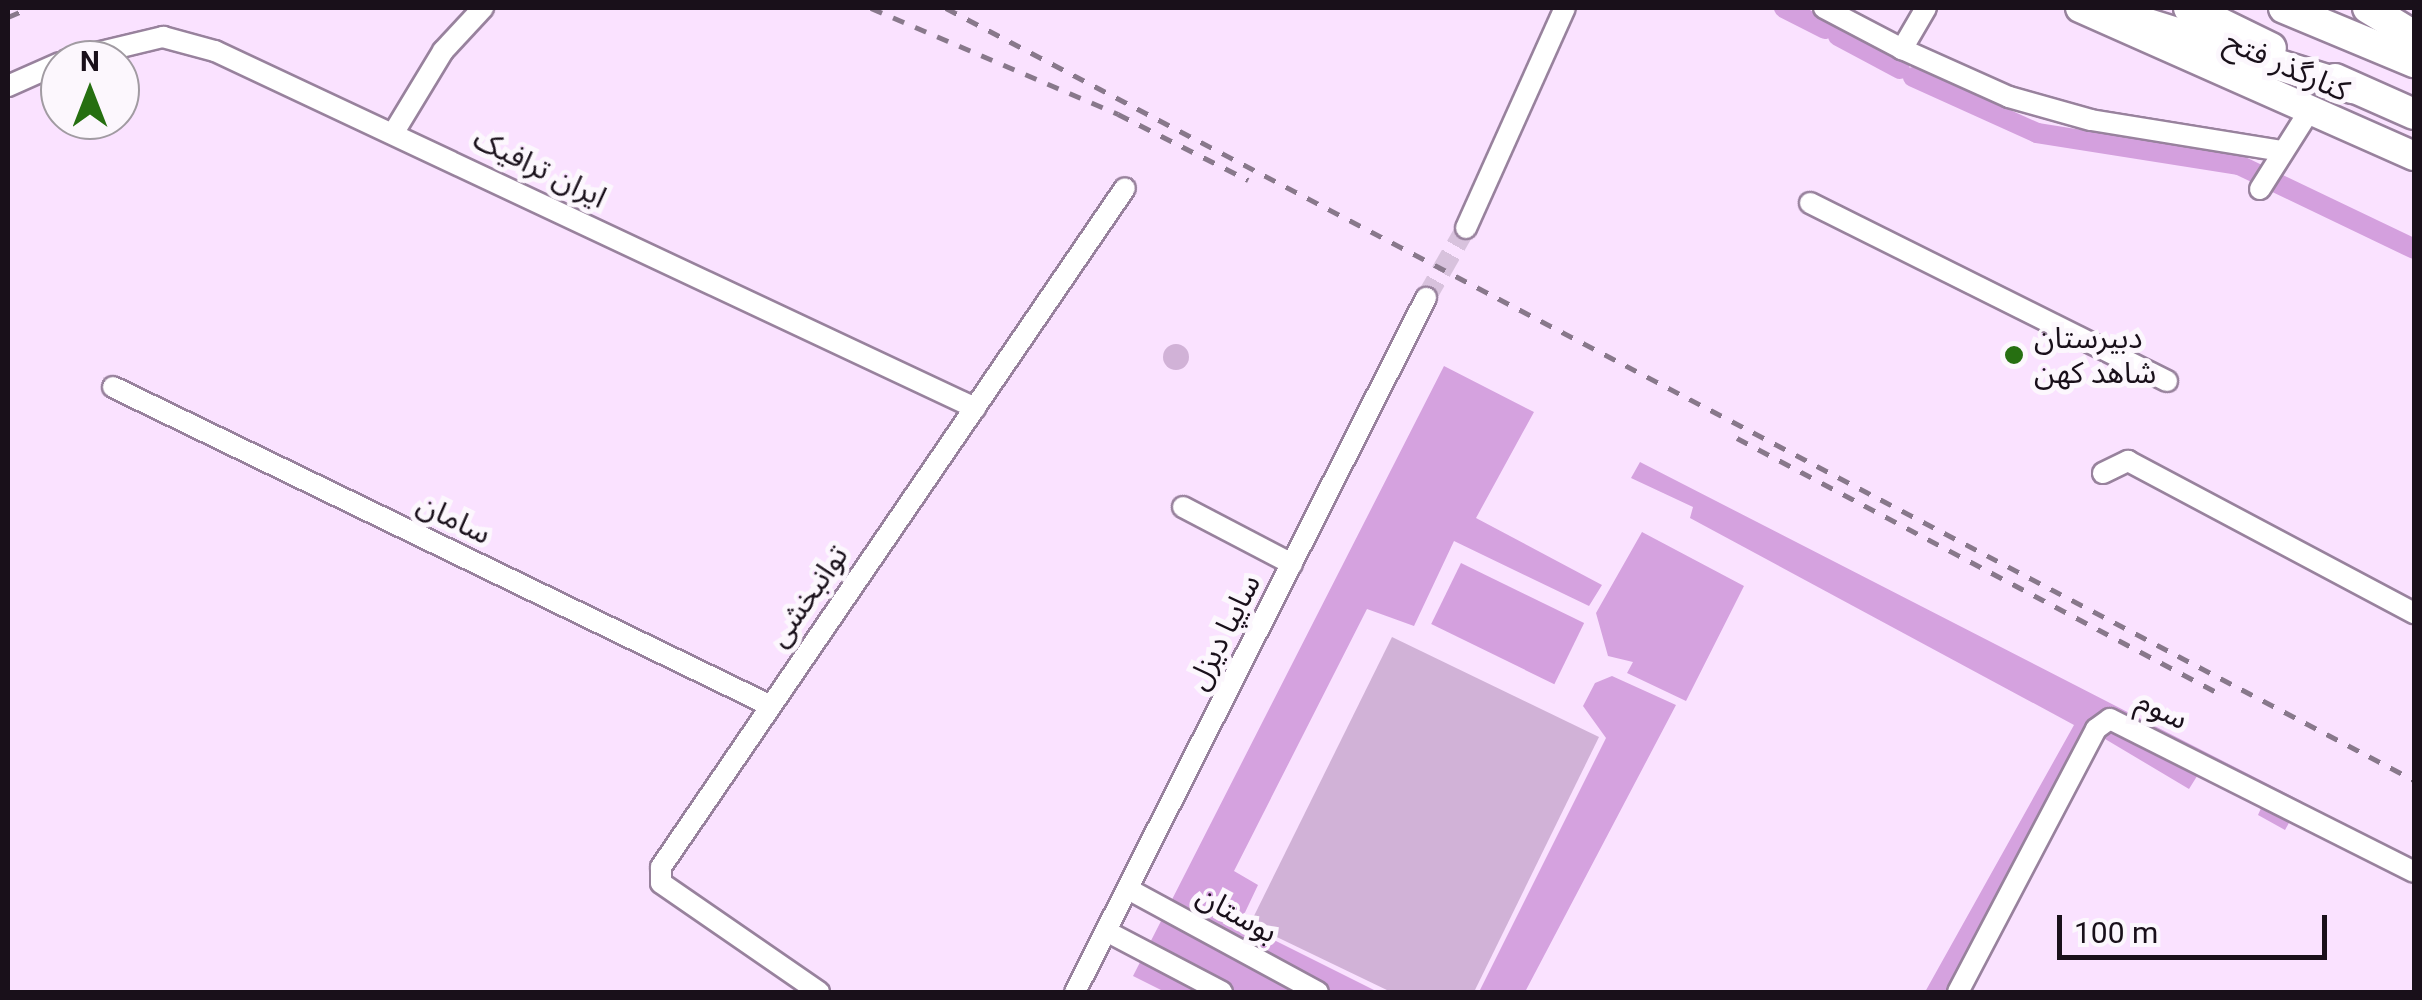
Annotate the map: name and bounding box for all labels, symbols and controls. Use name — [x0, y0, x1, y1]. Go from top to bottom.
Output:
street label: کنارگذر فتح — [2219, 23, 2355, 109]
north arrow — [40, 40, 140, 140]
text: N — [80, 45, 100, 78]
street label: ایران ترافیک — [468, 120, 612, 216]
place label: دبیرستان شاهد کهن — [2034, 320, 2156, 390]
marker: دبیرستان شاهد کهن — [2003, 344, 2025, 366]
street label: سامان — [411, 486, 497, 552]
street label: توانبخشی — [760, 538, 856, 654]
street label: سایپا دیزل — [1180, 568, 1268, 696]
street label: سوم — [2131, 683, 2193, 737]
street label: بوستان — [1191, 877, 1283, 951]
scale bar — [2062, 895, 2332, 957]
text: 100 m — [2074, 915, 2158, 950]

